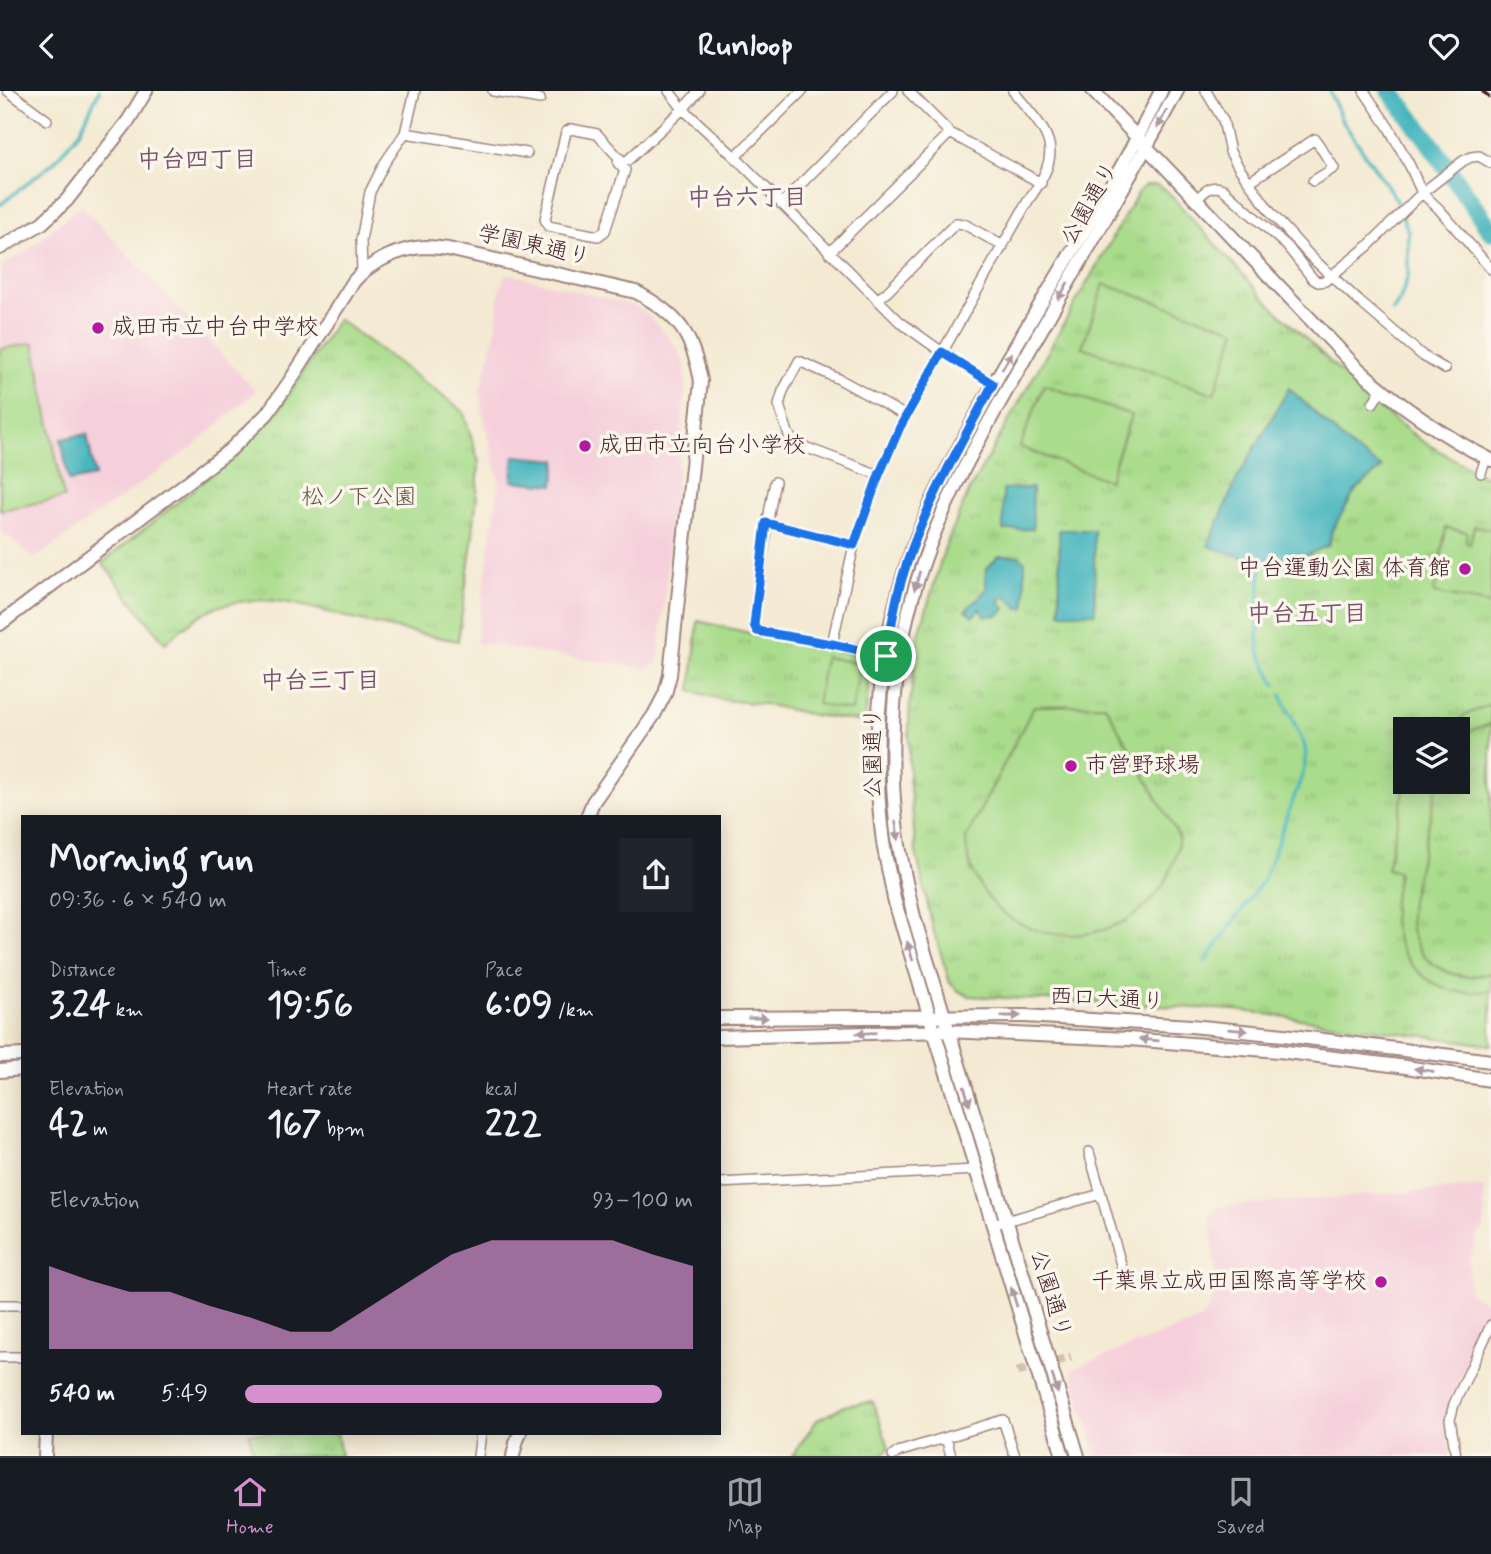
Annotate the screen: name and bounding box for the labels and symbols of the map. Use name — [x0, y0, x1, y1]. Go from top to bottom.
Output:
one-way arrow — [1156, 110, 1168, 129]
district label: 中台四丁目 — [137, 145, 257, 176]
street label: 公園通り — [1054, 157, 1126, 251]
district label: 中台六丁目 — [687, 183, 807, 214]
street label: 学園東通り — [475, 218, 593, 274]
one-way arrow — [1057, 282, 1069, 301]
place label: 成田市立中台中学校 — [112, 313, 319, 343]
marker: 成田市立中台中学校 — [90, 320, 106, 336]
one-way arrow — [1000, 352, 1013, 371]
place label: 成田市立向台小学校 — [599, 431, 806, 461]
marker: 成田市立向台小学校 — [577, 438, 593, 454]
park label: 松ノ下公園 — [302, 483, 417, 513]
place label: 中台運動公園 体育館 — [1238, 554, 1451, 584]
marker: 中台運動公園 体育館 — [1457, 561, 1473, 577]
one-way arrow — [912, 571, 922, 592]
district label: 中台五丁目 — [1247, 599, 1367, 630]
pin — [856, 626, 916, 686]
district label: 中台三丁目 — [260, 666, 380, 697]
street label: 公園通り — [859, 707, 889, 799]
place label: 市営野球場 — [1085, 751, 1200, 781]
marker: 市営野球場 — [1063, 758, 1079, 774]
one-way arrow — [892, 820, 903, 842]
one-way arrow — [904, 940, 914, 961]
street label: 西口大通り — [1049, 982, 1165, 1018]
one-way arrow — [1000, 1010, 1022, 1022]
one-way arrow — [747, 1012, 769, 1023]
one-way arrow — [1227, 1025, 1249, 1036]
one-way arrow — [854, 1027, 876, 1038]
one-way arrow — [1138, 1034, 1160, 1045]
one-way arrow — [1413, 1064, 1435, 1075]
one-way arrow — [963, 1085, 973, 1106]
street label: 公園通り — [1022, 1246, 1078, 1342]
place label: 千葉県立成田国際高等学校 — [1091, 1267, 1367, 1297]
marker: 千葉県立成田国際高等学校 — [1373, 1274, 1389, 1290]
one-way arrow — [1009, 1286, 1019, 1307]
one-way arrow — [1051, 1373, 1061, 1394]

